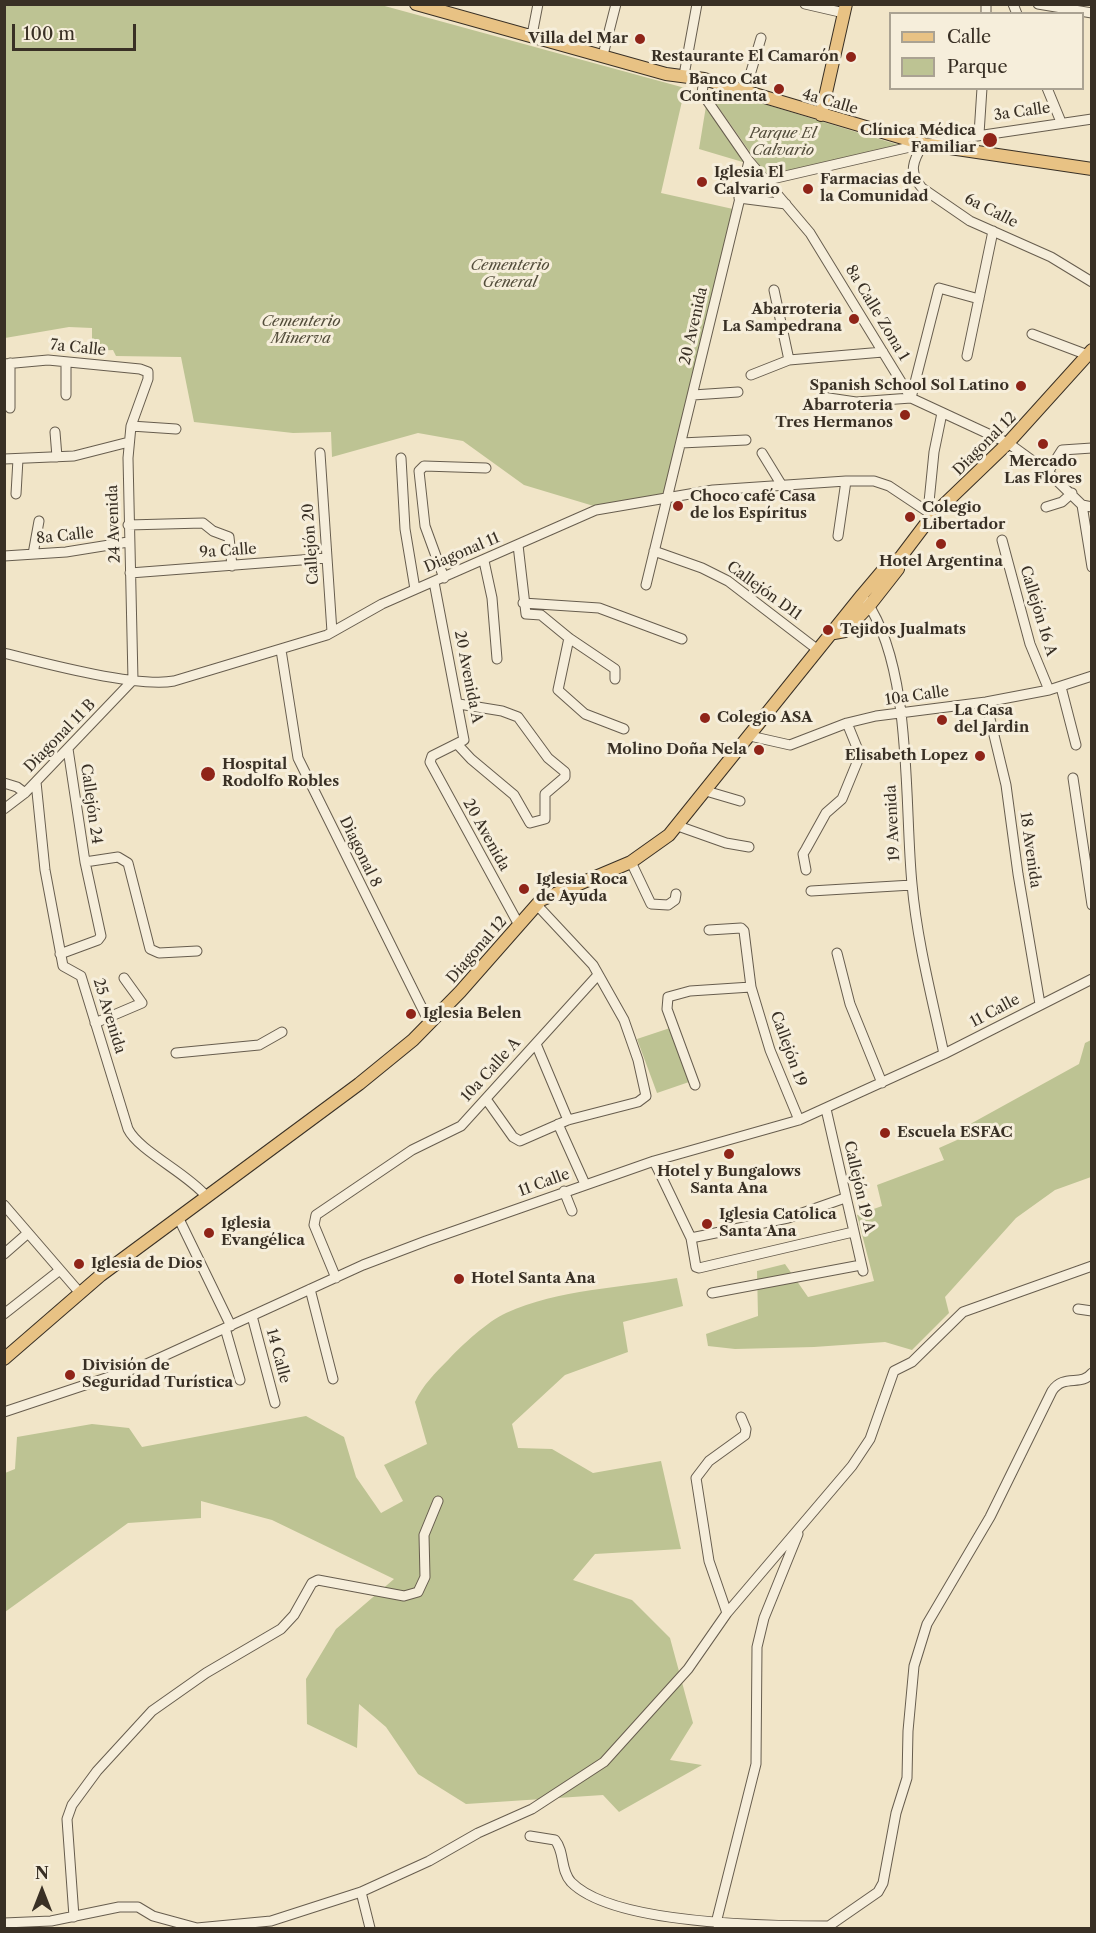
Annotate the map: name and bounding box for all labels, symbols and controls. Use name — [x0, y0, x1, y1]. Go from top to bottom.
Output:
scale bar — [15, 12, 140, 50]
legend — [889, 12, 1084, 90]
text: 100 m — [23, 23, 75, 45]
text: Calle — [947, 26, 991, 48]
place label: Villa del Mar — [528, 30, 628, 48]
marker: Villa del Mar — [633, 32, 647, 46]
place label: Restaurante El Camarón — [651, 48, 839, 66]
marker: Restaurante El Camarón — [844, 50, 858, 64]
text: Parque — [947, 56, 1008, 78]
place label: Banco Cat Continenta — [680, 71, 767, 106]
marker: Banco Cat Continenta — [772, 82, 786, 96]
street label: 4a Calle — [800, 85, 860, 119]
street label: 3a Calle — [993, 99, 1051, 125]
place label: Clínica Médica Familiar — [860, 122, 976, 157]
park label: Parque El Calvario — [749, 125, 817, 160]
marker: Clínica Médica Familiar — [981, 131, 999, 149]
place label: Iglesia El Calvario — [714, 164, 784, 199]
place label: Farmacias de la Comunidad — [820, 171, 928, 206]
marker: Iglesia El Calvario — [695, 175, 709, 189]
marker: Farmacias de la Comunidad — [801, 182, 815, 196]
street label: 6a Calle — [961, 190, 1021, 232]
park label: Cementerio General — [470, 257, 550, 292]
street label: 8a Calle Zona 1 — [841, 262, 913, 364]
street label: 20 Avenida — [676, 285, 712, 367]
place label: Abarroteria La Sampedrana — [722, 301, 842, 336]
marker: Abarroteria La Sampedrana — [847, 312, 861, 326]
park label: Cementerio Minerva — [261, 313, 341, 348]
street label: 7a Calle — [49, 336, 107, 360]
place label: Spanish School Sol Latino — [809, 377, 1009, 395]
marker: Spanish School Sol Latino — [1014, 379, 1028, 393]
place label: Abarroteria Tres Hermanos — [775, 397, 893, 432]
marker: Abarroteria Tres Hermanos — [898, 408, 912, 422]
street label: Diagonal 12 — [950, 409, 1020, 479]
marker: Mercado Las Flores — [1036, 437, 1050, 451]
place label: Mercado Las Flores — [1004, 453, 1082, 488]
street label: 24 Avenida — [104, 484, 124, 564]
place label: Choco café Casa de los Espíritus — [690, 488, 816, 523]
marker: Choco café Casa de los Espíritus — [671, 499, 685, 513]
place label: Colegio Libertador — [922, 499, 1005, 534]
street label: Callejón 20 — [299, 503, 323, 585]
marker: Colegio Libertador — [903, 510, 917, 524]
street label: 8a Calle — [35, 524, 95, 548]
street label: Diagonal 11 — [422, 529, 502, 577]
marker: Hotel Argentina — [934, 537, 948, 551]
street label: 9a Calle — [199, 540, 257, 562]
place label: Hotel Argentina — [879, 553, 1003, 571]
street label: Callejón D11 — [723, 558, 805, 624]
street label: Callejón 16 A — [1016, 564, 1060, 658]
place label: Tejidos Jualmats — [840, 621, 966, 639]
marker: Tejidos Jualmats — [821, 623, 835, 637]
street label: 20 Avenida A — [450, 629, 486, 725]
street label: 10a Calle — [884, 683, 950, 709]
street label: Diagonal 11 B — [21, 696, 99, 776]
place label: La Casa del Jardin — [954, 702, 1029, 737]
place label: Colegio ASA — [717, 709, 813, 727]
marker: Colegio ASA — [698, 711, 712, 725]
marker: La Casa del Jardin — [935, 713, 949, 727]
place label: Molino Doña Nela — [607, 741, 747, 759]
marker: Molino Doña Nela — [752, 743, 766, 757]
place label: Elisabeth Lopez — [845, 747, 968, 765]
marker: Elisabeth Lopez — [973, 749, 987, 763]
place label: Hospital Rodolfo Robles — [222, 756, 339, 791]
street label: Callejón 24 — [76, 763, 106, 845]
marker: Hospital Rodolfo Robles — [199, 765, 217, 783]
street label: 19 Avenida — [882, 784, 904, 862]
street label: 20 Avenida — [459, 796, 513, 874]
street label: 18 Avenida — [1016, 811, 1044, 889]
street label: Diagonal 8 — [335, 814, 385, 890]
place label: Iglesia Roca de Ayuda — [536, 871, 628, 906]
marker: Iglesia Roca de Ayuda — [517, 882, 531, 896]
street label: Diagonal 12 — [443, 913, 511, 987]
street label: 25 Avenida — [89, 976, 129, 1056]
street label: 11 Calle — [967, 991, 1023, 1031]
place label: Iglesia Belen — [423, 1005, 521, 1023]
marker: Iglesia Belen — [404, 1007, 418, 1021]
street label: Callejón 19 — [766, 1009, 810, 1089]
street label: 10a Calle A — [458, 1034, 524, 1106]
place label: Escuela ESFAC — [897, 1124, 1013, 1142]
marker: Escuela ESFAC — [878, 1126, 892, 1140]
street label: Callejón 19 A — [840, 1139, 878, 1235]
marker: Hotel y Bungalows Santa Ana — [722, 1147, 736, 1161]
place label: Hotel y Bungalows Santa Ana — [657, 1163, 801, 1198]
street label: 11 Calle — [516, 1165, 572, 1201]
place label: Iglesia Catolica Santa Ana — [719, 1206, 837, 1241]
place label: Iglesia Evangélica — [221, 1215, 305, 1250]
marker: Iglesia Catolica Santa Ana — [700, 1217, 714, 1231]
marker: Iglesia Evangélica — [202, 1226, 216, 1240]
place label: Iglesia de Dios — [91, 1255, 202, 1273]
marker: Iglesia de Dios — [72, 1257, 86, 1271]
place label: Hotel Santa Ana — [471, 1270, 595, 1288]
marker: Hotel Santa Ana — [452, 1272, 466, 1286]
street label: 14 Calle — [262, 1327, 294, 1385]
place label: División de Seguridad Turística — [82, 1357, 233, 1392]
marker: División de Seguridad Turística — [63, 1368, 77, 1382]
north arrow — [12, 1861, 72, 1921]
text: N — [35, 1863, 49, 1883]

